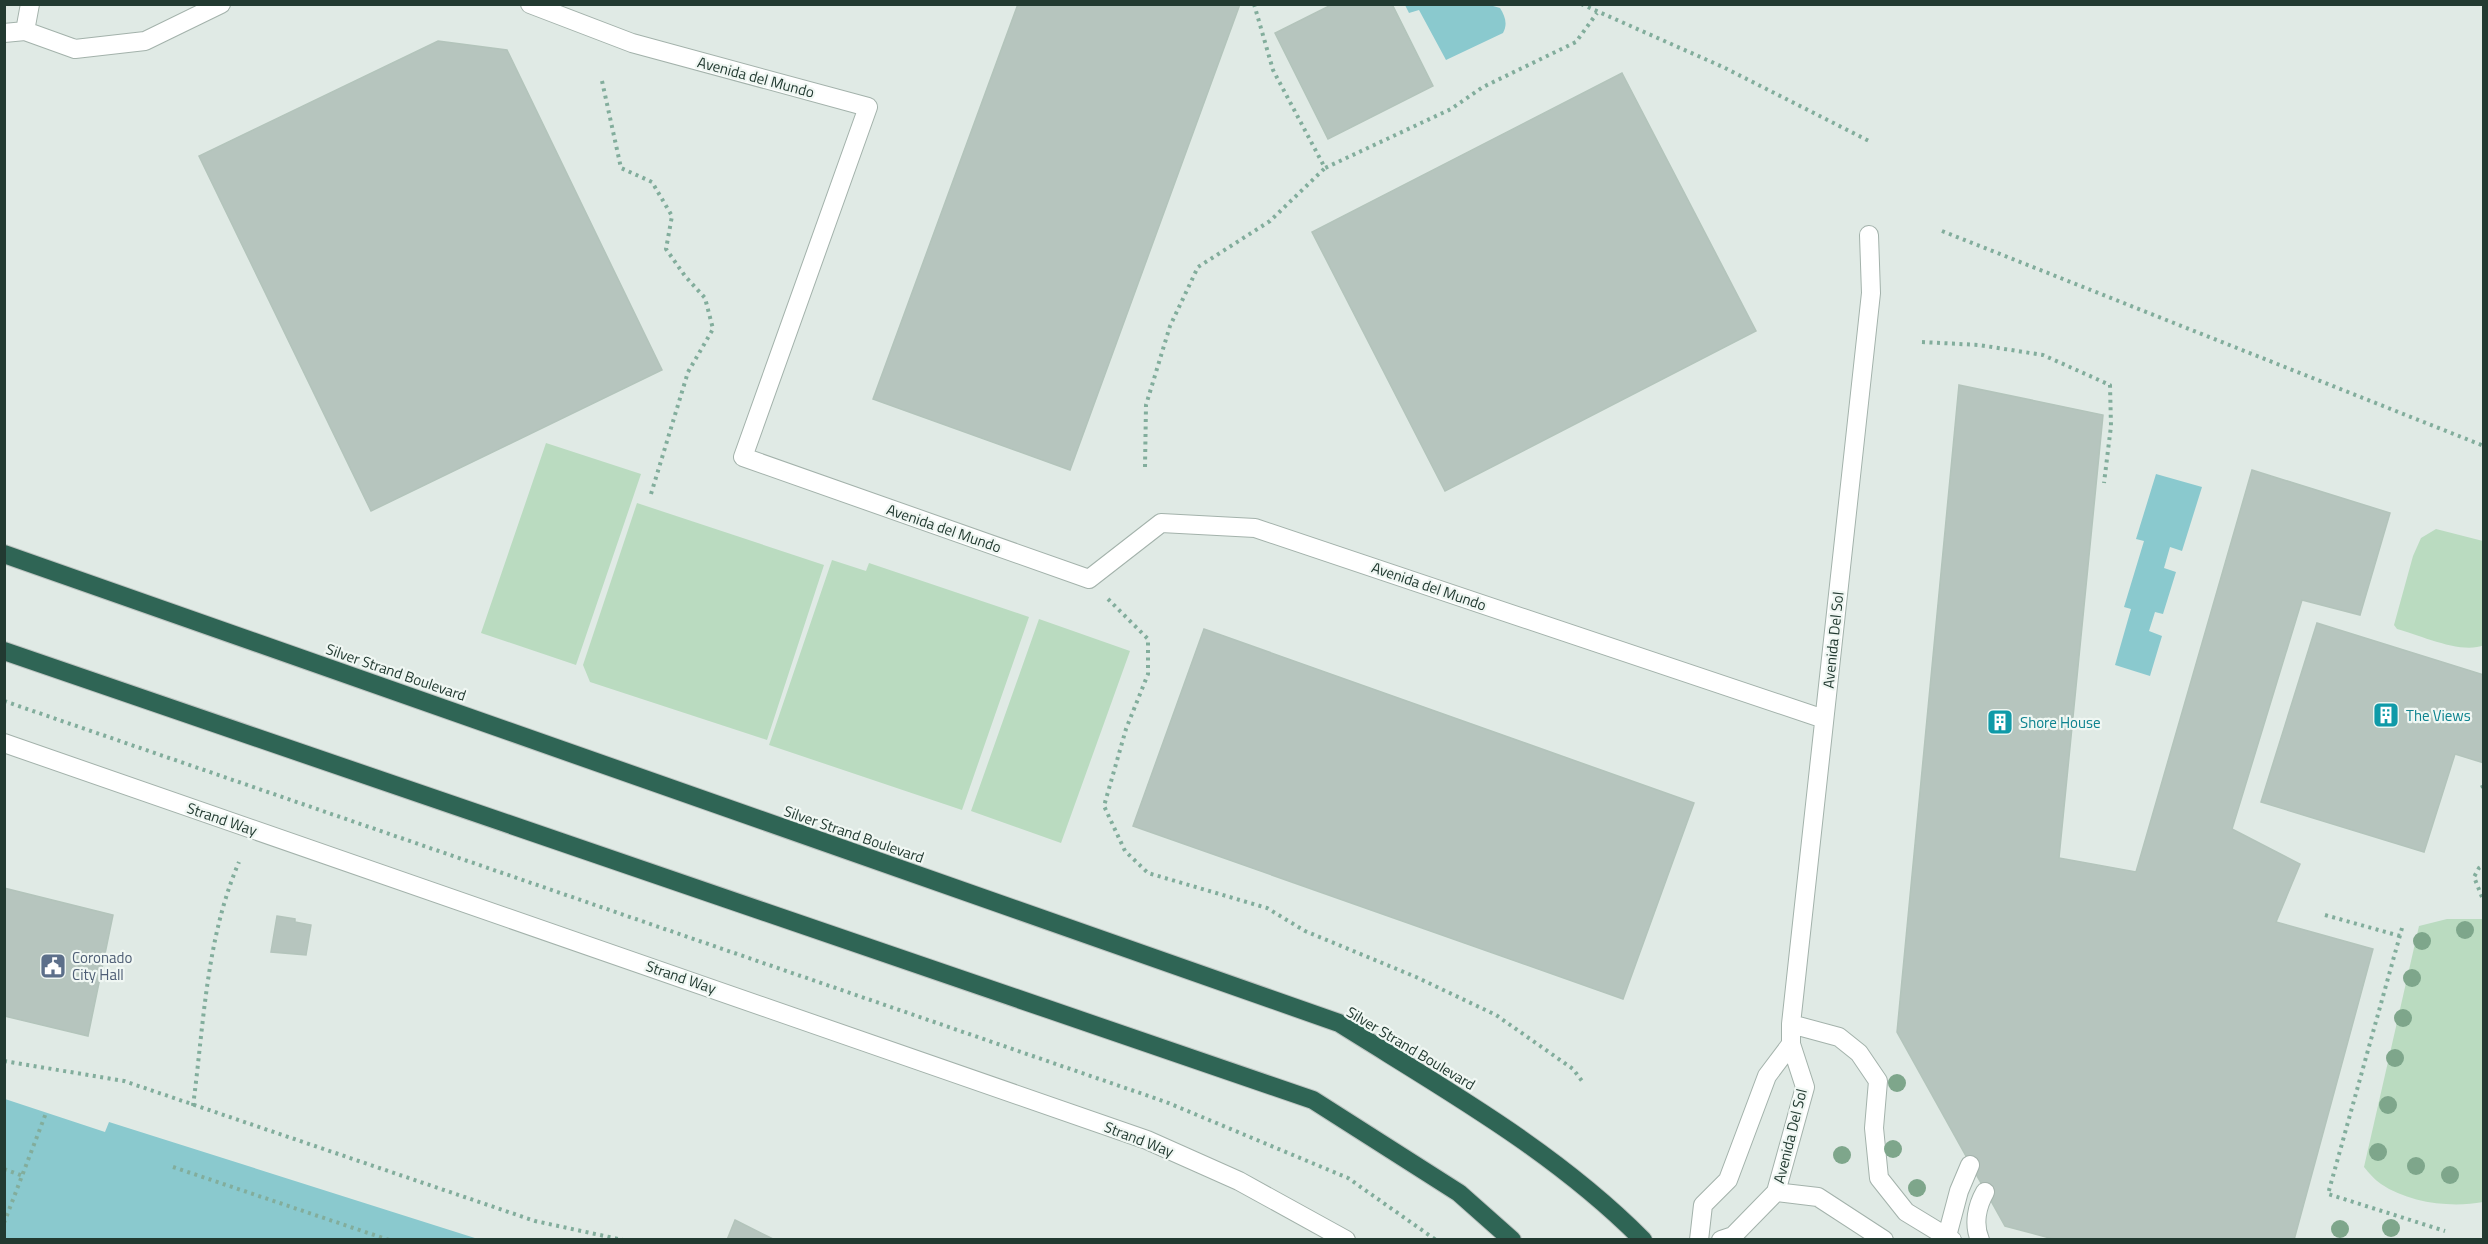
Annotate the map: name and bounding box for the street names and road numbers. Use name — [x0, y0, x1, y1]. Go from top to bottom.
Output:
street label: Avenida del Mundo — [695, 50, 817, 104]
street label: Avenida del Mundo — [883, 498, 1005, 558]
street label: Avenida del Mundo — [1368, 556, 1490, 616]
street label: Avenida Del Sol — [1816, 591, 1850, 689]
street label: Silver Strand Boulevard — [323, 637, 469, 707]
street label: Strand Way — [184, 796, 260, 842]
street label: Silver Strand Boulevard — [781, 799, 927, 869]
street label: Strand Way — [643, 954, 719, 1000]
street label: Silver Strand Boulevard — [1342, 1000, 1480, 1096]
street label: Avenida Del Sol — [1767, 1086, 1813, 1186]
street label: Strand Way — [1101, 1115, 1177, 1163]

